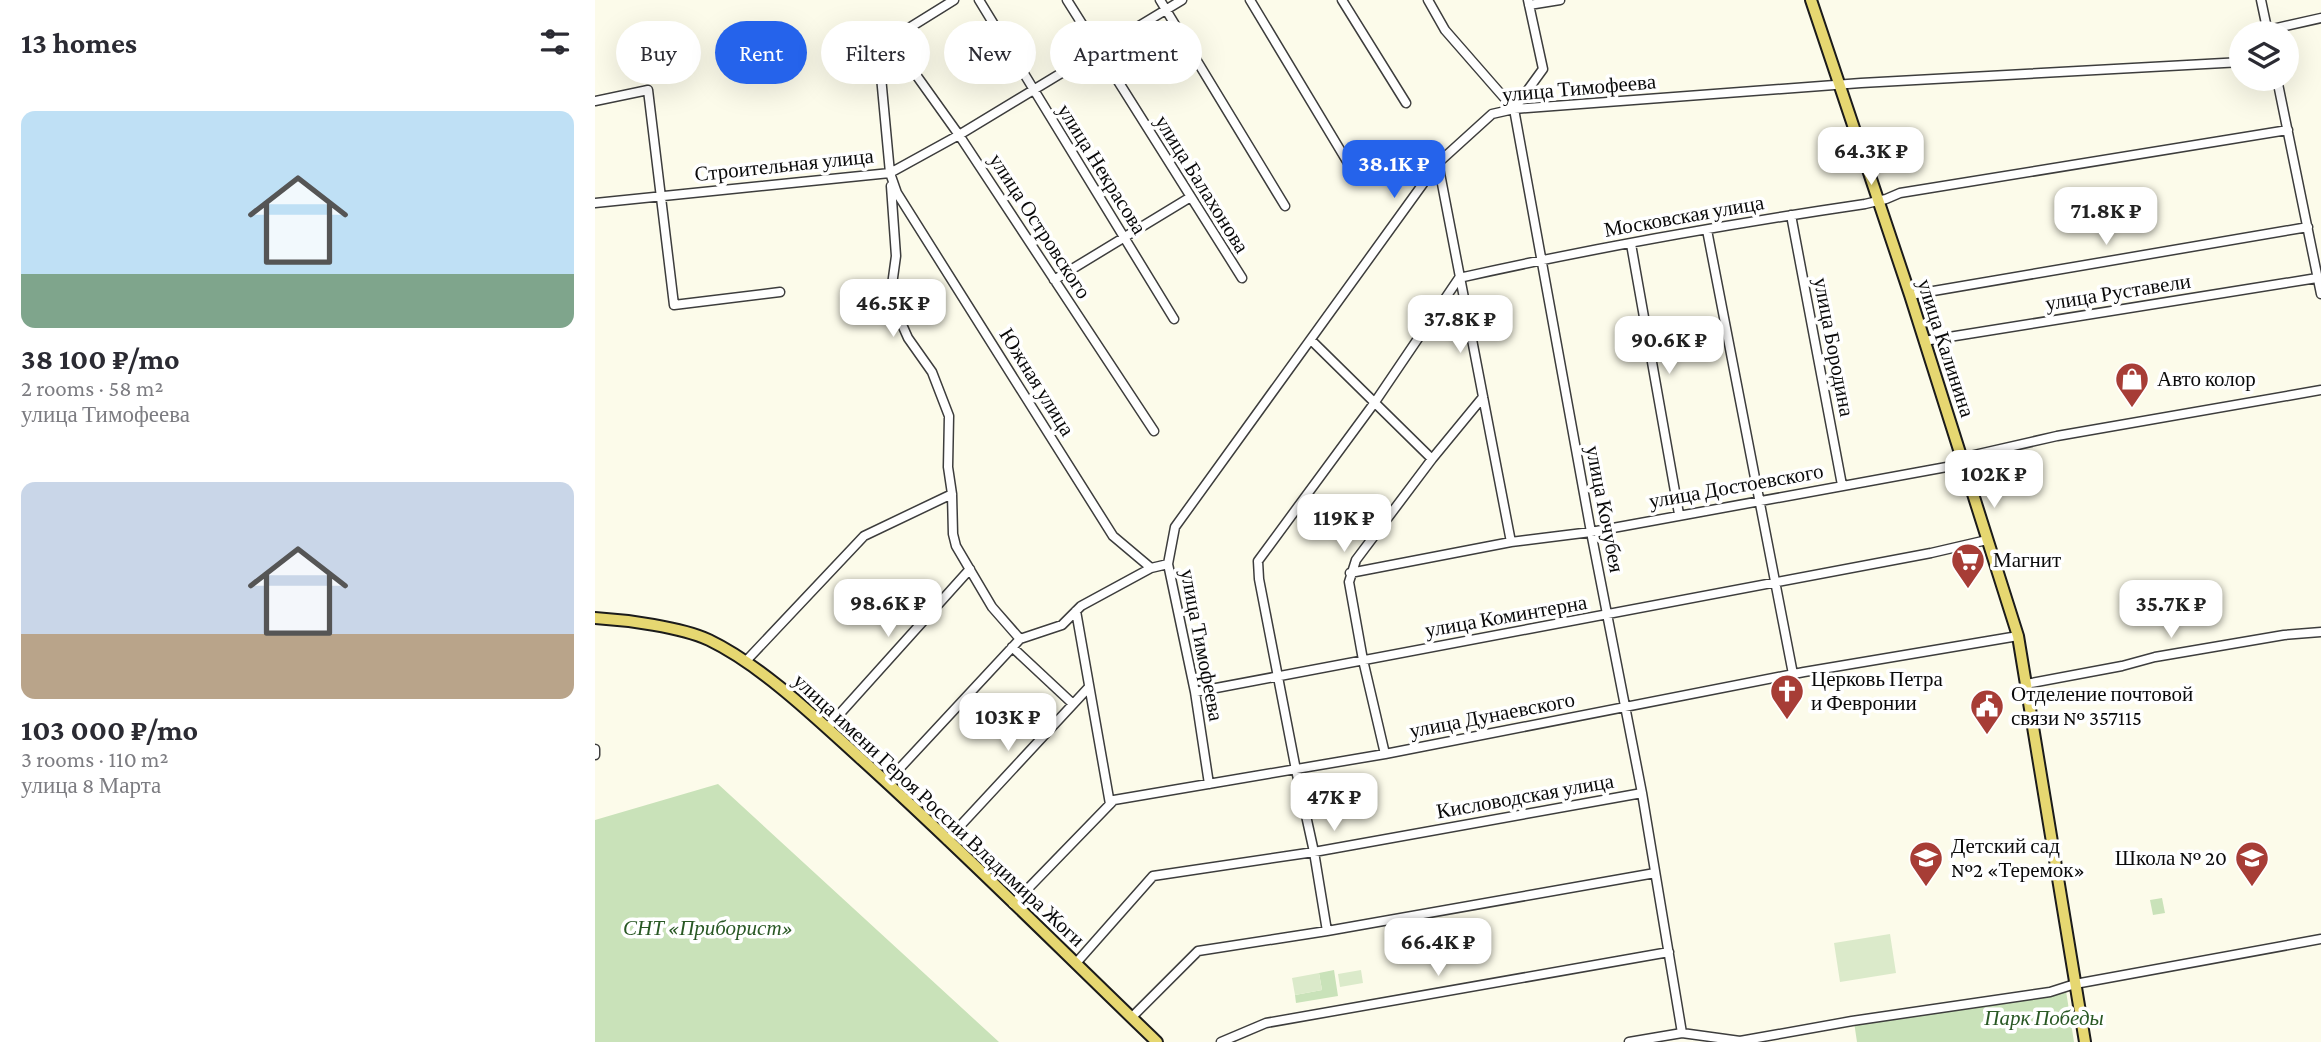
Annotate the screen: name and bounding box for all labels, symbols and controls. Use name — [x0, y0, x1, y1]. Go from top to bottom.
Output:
chip: Buy — [616, 21, 701, 84]
chip: Rent — [715, 21, 807, 84]
chip: Filters — [821, 21, 930, 84]
chip: New — [944, 21, 1036, 84]
chip: Apartment — [1050, 21, 1202, 84]
map controls — [2229, 21, 2299, 91]
button: layers — [2229, 21, 2299, 91]
icon: filters — [536, 23, 574, 61]
text: 13 homes — [21, 26, 137, 59]
street label: улица Тимофеева — [1501, 69, 1658, 107]
street label: улица Некрасова — [1052, 99, 1152, 239]
street label: улица Балахонова — [1150, 111, 1254, 258]
pin: 64.3K ₽ — [1806, 128, 1936, 187]
text: 64.3K ₽ — [1834, 137, 1908, 163]
pin: 38.1K ₽ — [1329, 140, 1459, 200]
street label: Строительная улица — [693, 144, 875, 186]
street label: улица Островского — [984, 149, 1096, 303]
text: 38.1K ₽ — [1358, 150, 1430, 176]
icon: home — [235, 157, 361, 283]
pin: 71.8K ₽ — [2041, 188, 2171, 247]
street label: Московская улица — [1602, 190, 1766, 242]
text: 71.8K ₽ — [2070, 197, 2142, 223]
street label: улица Руставели — [2044, 269, 2192, 315]
street label: улица Бородина — [1809, 275, 1859, 419]
street label: улица Калинина — [1912, 276, 1980, 421]
pin: 46.5K ₽ — [828, 280, 958, 339]
text: 46.5K ₽ — [856, 289, 930, 315]
pin: 37.8K ₽ — [1395, 296, 1525, 355]
text: 37.8K ₽ — [1424, 305, 1496, 331]
pin: 90.6K ₽ — [1604, 316, 1734, 376]
street label: Южная улица — [994, 324, 1080, 441]
text: 90.6K ₽ — [1631, 326, 1707, 352]
text: 38 100 ₽/mo — [21, 342, 180, 375]
shop icon: Авто колор — [2113, 360, 2151, 409]
place label: Авто колор — [2157, 367, 2256, 391]
text: 2 rooms · 58 m² — [21, 375, 163, 401]
text: улица Тимофеева — [21, 401, 190, 427]
street label: улица Кочубея — [1581, 443, 1629, 575]
pin: 102K ₽ — [1937, 450, 2051, 510]
street label: улица Достоевского — [1647, 459, 1825, 513]
text: 102K ₽ — [1961, 460, 2027, 486]
pin: 119K ₽ — [1287, 494, 1401, 554]
text: 119K ₽ — [1313, 504, 1375, 530]
icon: home — [235, 528, 361, 654]
supermarket icon: Магнит — [1949, 541, 1987, 590]
place label: Магнит — [1993, 548, 2061, 572]
street label: улица Тимофеева — [1175, 567, 1229, 724]
pin: 98.6K ₽ — [823, 580, 953, 639]
pin: 35.7K ₽ — [2106, 580, 2236, 640]
text: 98.6K ₽ — [850, 589, 926, 615]
street label: улица Коминтерна — [1423, 590, 1590, 642]
text: 35.7K ₽ — [2135, 590, 2207, 616]
place label: Церковь Петра и Февронии — [1811, 667, 1943, 715]
street label: улица имени Героя России Владимира Жоги — [788, 668, 1090, 952]
church icon: Церковь Петра и Февронии — [1768, 672, 1806, 721]
place label: Отделение почтовой связи № 357115 — [2011, 682, 2193, 730]
street label: улица Дунаевского — [1407, 687, 1577, 743]
public building icon: Отделение почтовой связи № 357115 — [1968, 687, 2006, 736]
pin: 103K ₽ — [951, 694, 1065, 753]
text: 103K ₽ — [975, 703, 1041, 729]
text: 103 000 ₽/mo — [21, 713, 198, 746]
text: 3 rooms · 110 m² — [21, 746, 168, 772]
street label: Кисловодская улица — [1434, 768, 1616, 823]
text: улица 8 Марта — [21, 772, 161, 798]
pin: 47K ₽ — [1285, 774, 1383, 833]
text: 47K ₽ — [1307, 783, 1361, 809]
place label: Детский сад №2 «Теремок» — [1951, 834, 2085, 882]
school or university icon: Детский сад №2 «Теремок» — [1907, 839, 1945, 888]
school or university icon: Школа № 20 — [2233, 839, 2271, 888]
place label: Школа № 20 — [2115, 846, 2227, 870]
park label: СНТ «Приборист» — [623, 916, 793, 940]
pin: 66.4K ₽ — [1373, 918, 1503, 978]
text: 66.4K ₽ — [1400, 928, 1476, 954]
park label: Парк Победы — [1983, 1006, 2104, 1030]

